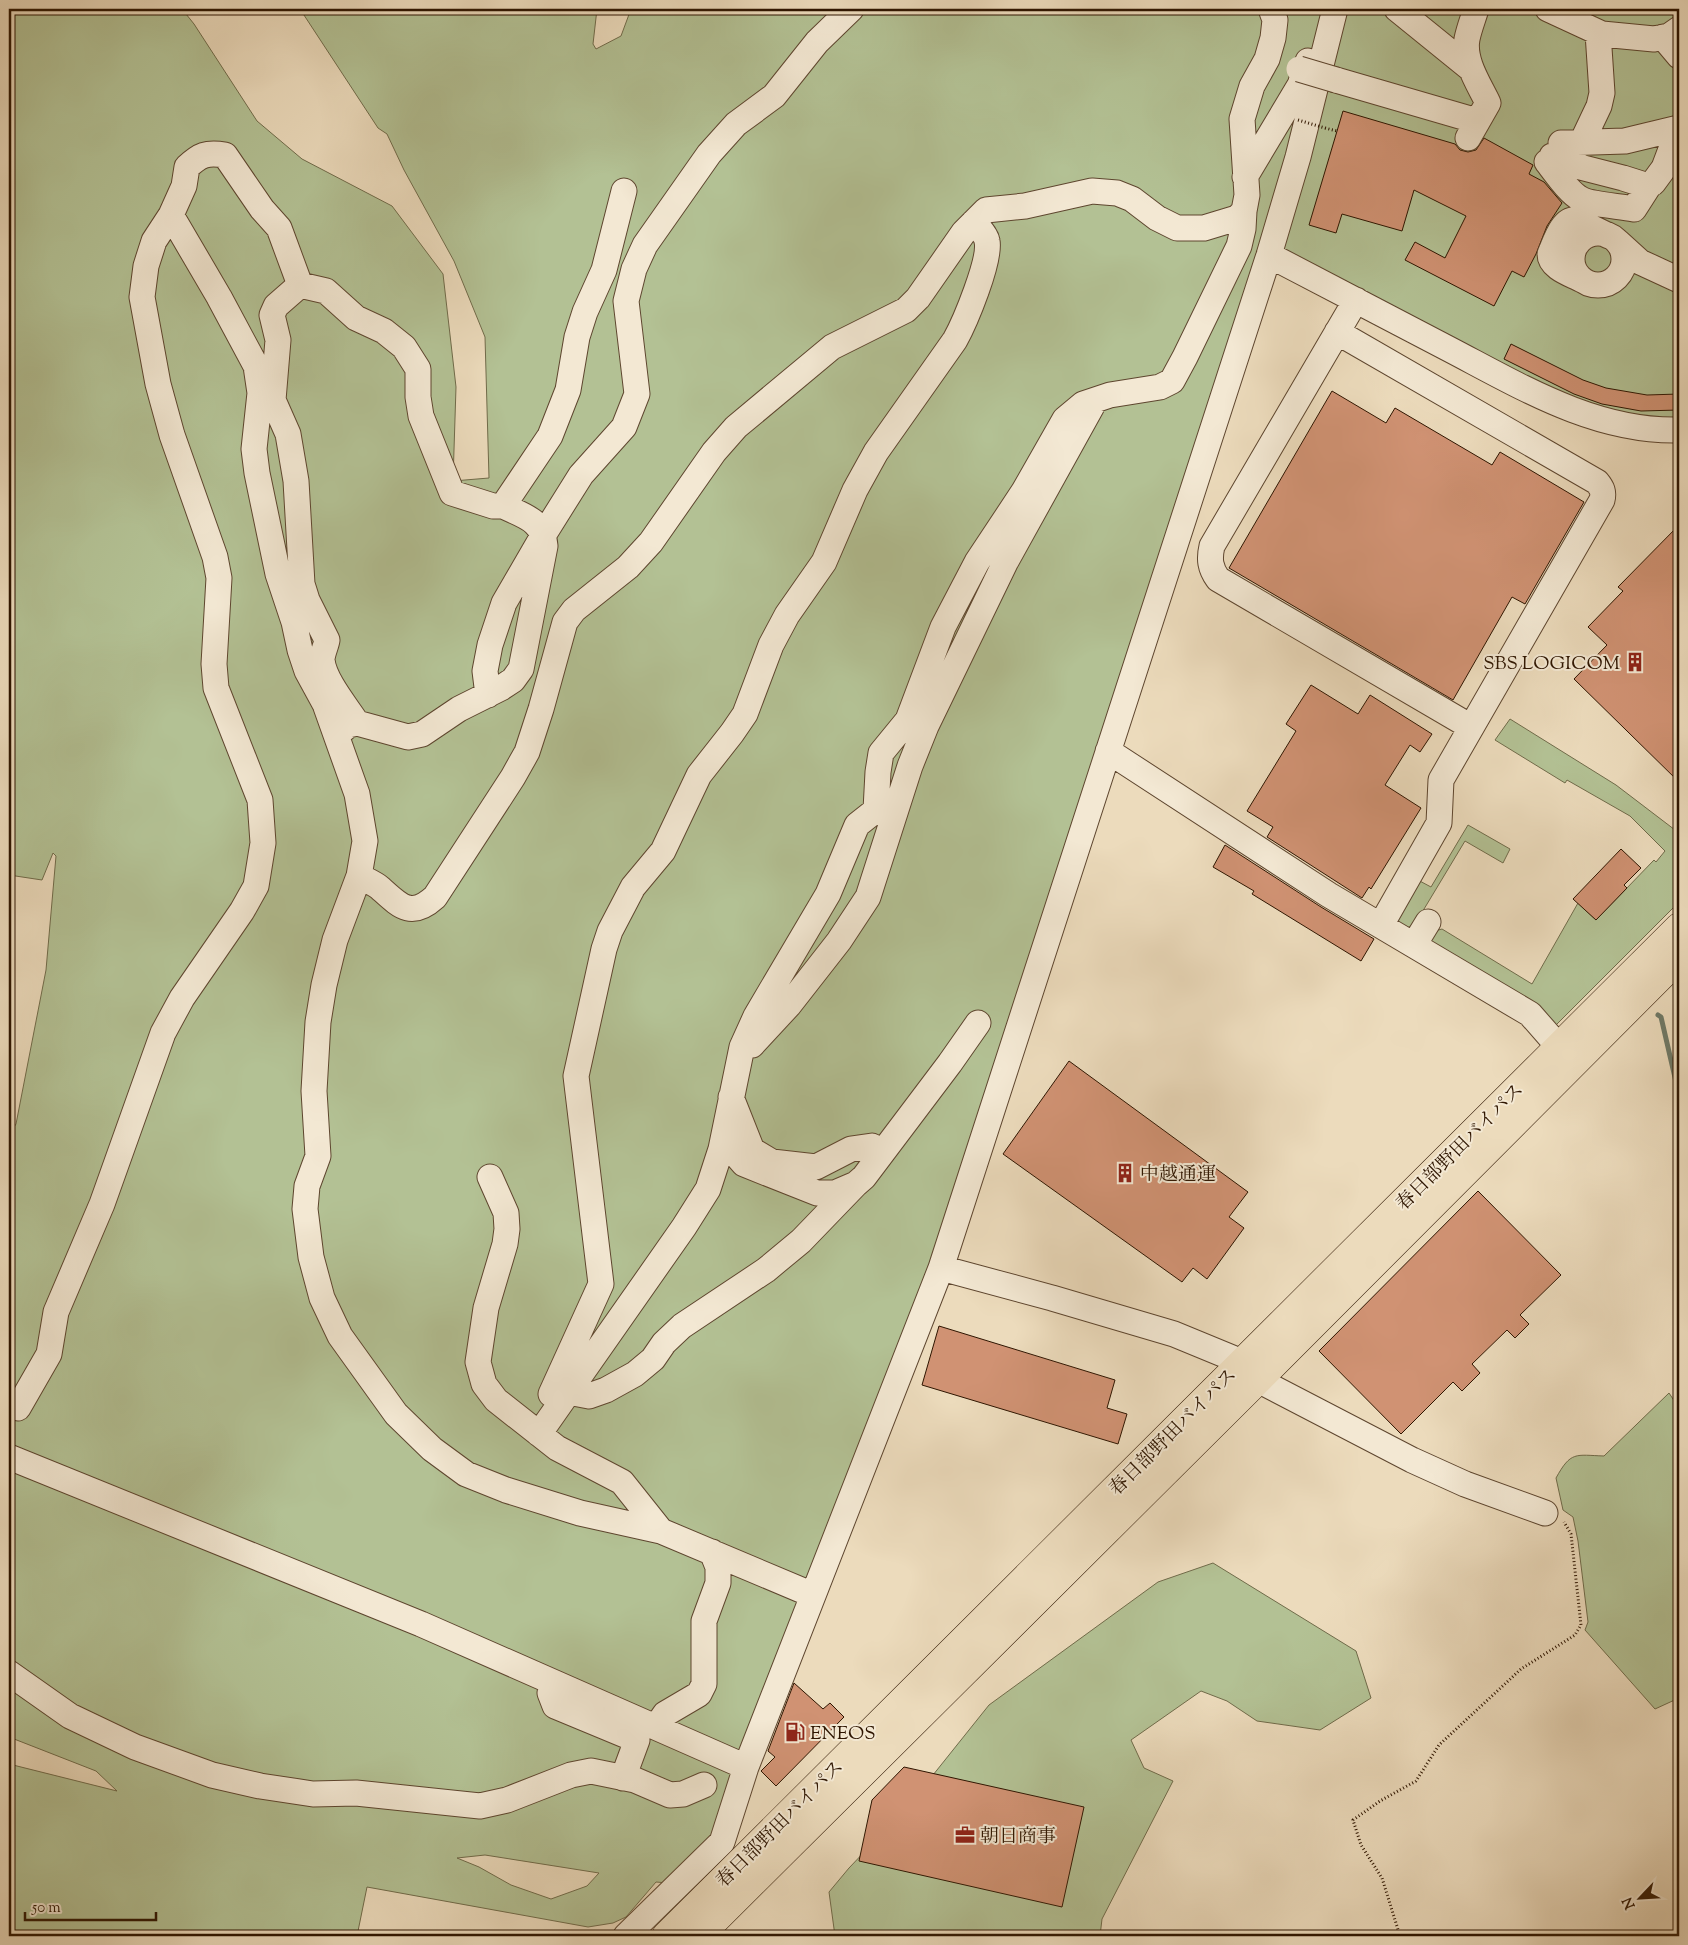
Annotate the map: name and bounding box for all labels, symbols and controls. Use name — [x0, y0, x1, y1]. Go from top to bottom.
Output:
place label: SBS LOGICOM — [1483, 651, 1621, 678]
building icon: SBS LOGICOM — [1624, 651, 1646, 673]
street label: 春日部野田バイパス — [1391, 1078, 1531, 1218]
building icon: 中越通運 — [1114, 1162, 1136, 1184]
place label: 中越通運 — [1140, 1162, 1216, 1189]
street label: 春日部野田バイパス — [1104, 1363, 1244, 1503]
fuel station icon: ENEOS — [784, 1721, 806, 1743]
place label: ENEOS — [810, 1721, 876, 1748]
street label: 春日部野田バイパス — [711, 1755, 851, 1895]
office icon: 朝日商事 — [954, 1824, 976, 1846]
place label: 朝日商事 — [980, 1824, 1056, 1851]
north arrow — [1616, 1872, 1666, 1922]
scale bar — [25, 1890, 156, 1922]
text: N — [1619, 1893, 1641, 1912]
text: 50 m — [31, 1898, 61, 1919]

